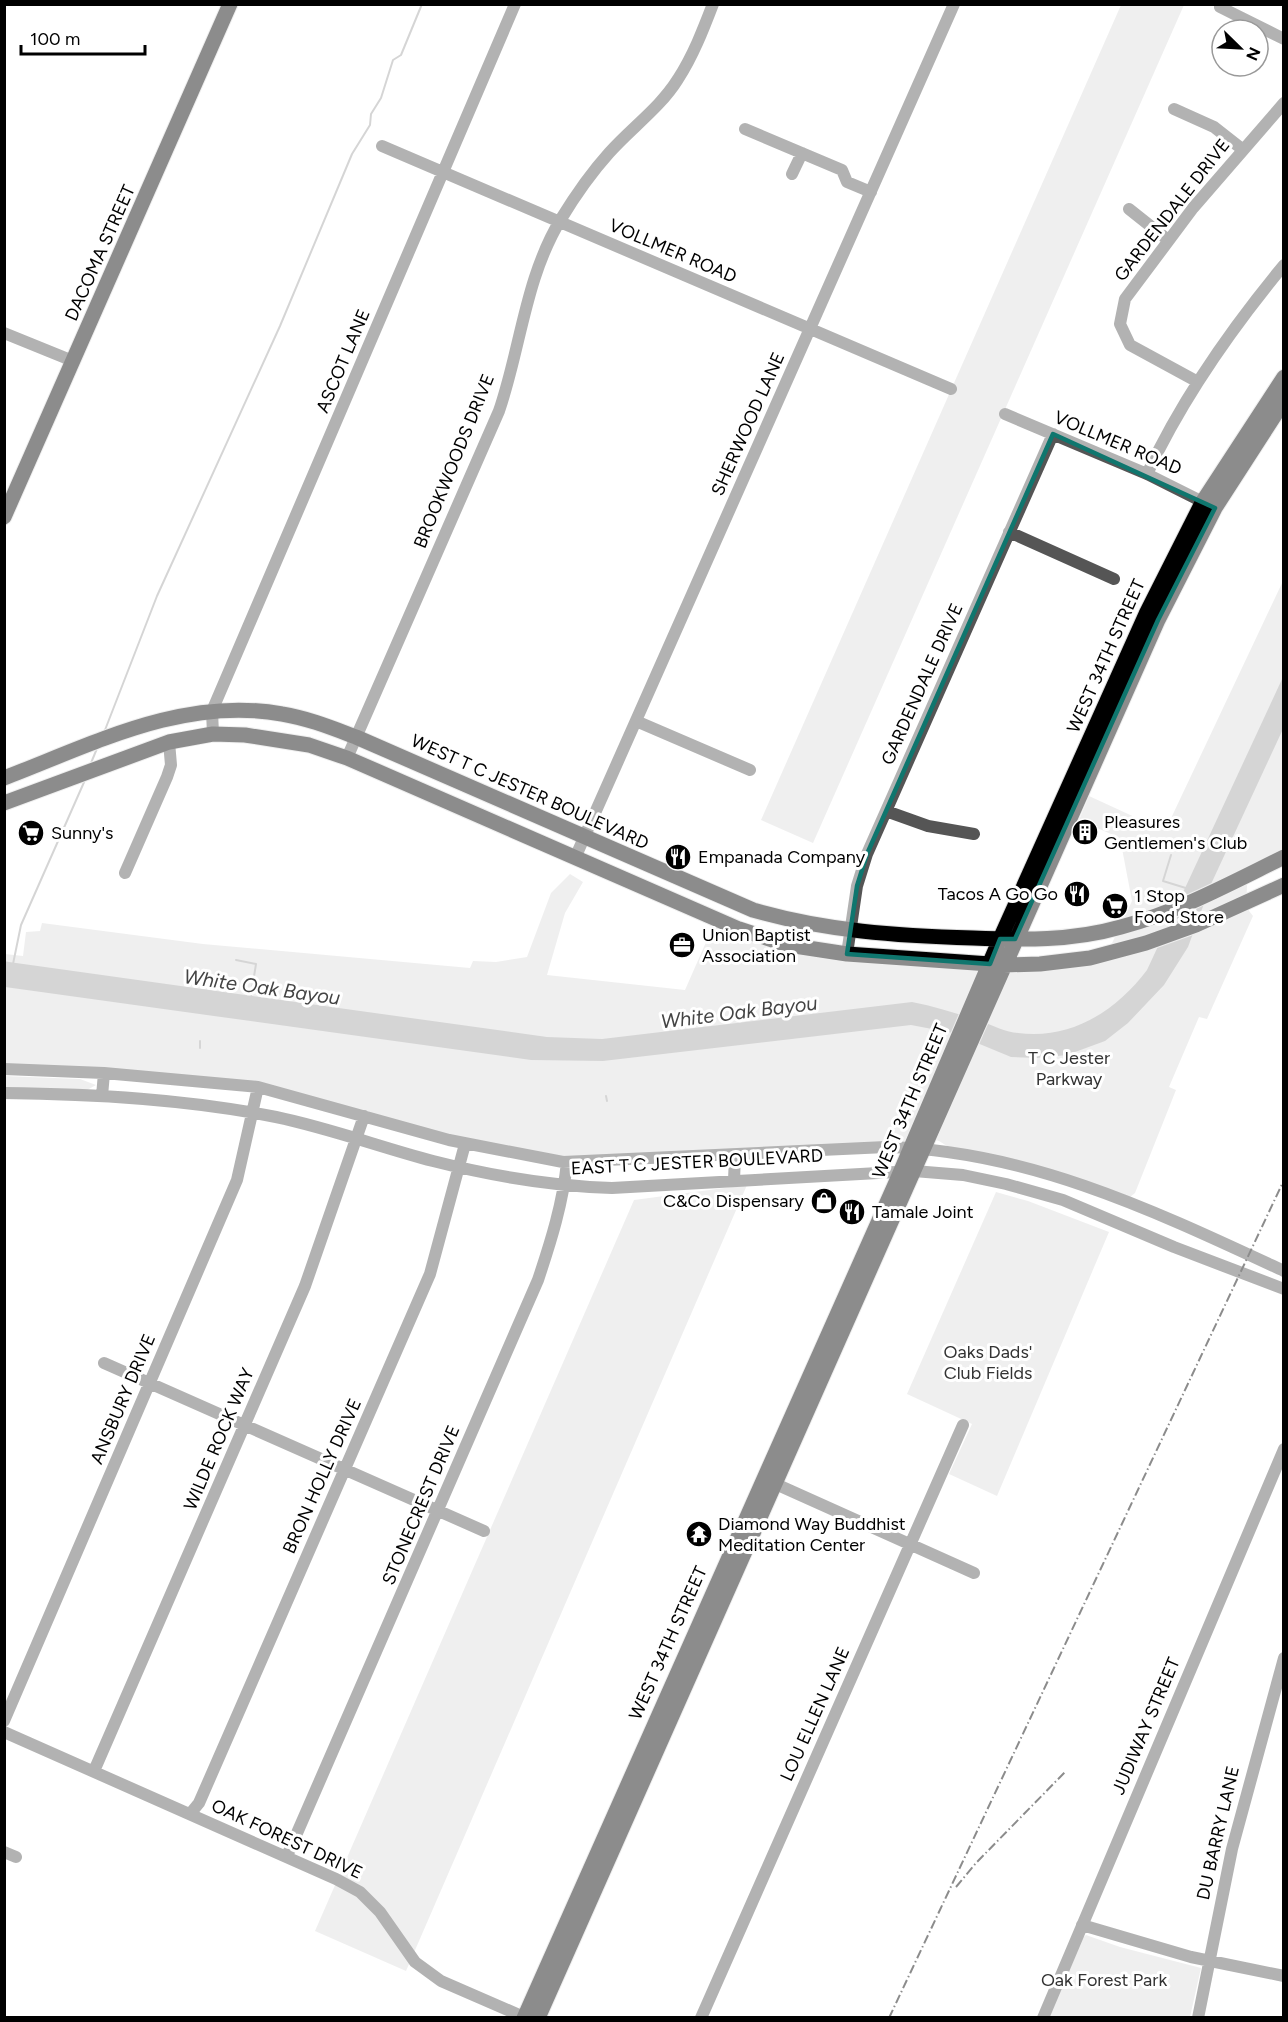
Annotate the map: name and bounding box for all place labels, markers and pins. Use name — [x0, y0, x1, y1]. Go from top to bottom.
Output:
place label: Pleasures Gentlemen's Club — [1104, 811, 1247, 854]
building icon: Pleasures Gentlemen's Club — [1070, 817, 1100, 847]
supermarket icon: Sunny's — [16, 818, 46, 848]
place label: Sunny's — [51, 822, 114, 844]
restaurant icon: Empanada Company — [663, 842, 693, 872]
place label: Empanada Company — [698, 846, 866, 868]
restaurant icon: Tacos A Go Go — [1062, 879, 1092, 909]
place label: Tacos A Go Go — [938, 883, 1058, 905]
place label: 1 Stop Food Store — [1134, 885, 1224, 928]
supermarket icon: 1 Stop Food Store — [1100, 891, 1130, 921]
place label: Union Baptist Association — [702, 924, 811, 967]
office icon: Union Baptist Association — [667, 930, 697, 960]
shop icon: C&Co Dispensary — [809, 1186, 839, 1216]
place label: C&Co Dispensary — [663, 1190, 805, 1212]
restaurant icon: Tamale Joint — [837, 1197, 867, 1227]
place label: Tamale Joint — [872, 1201, 974, 1223]
place label: Diamond Way Buddhist Meditation Center — [718, 1513, 906, 1556]
temple icon: Diamond Way Buddhist Meditation Center — [684, 1519, 714, 1549]

